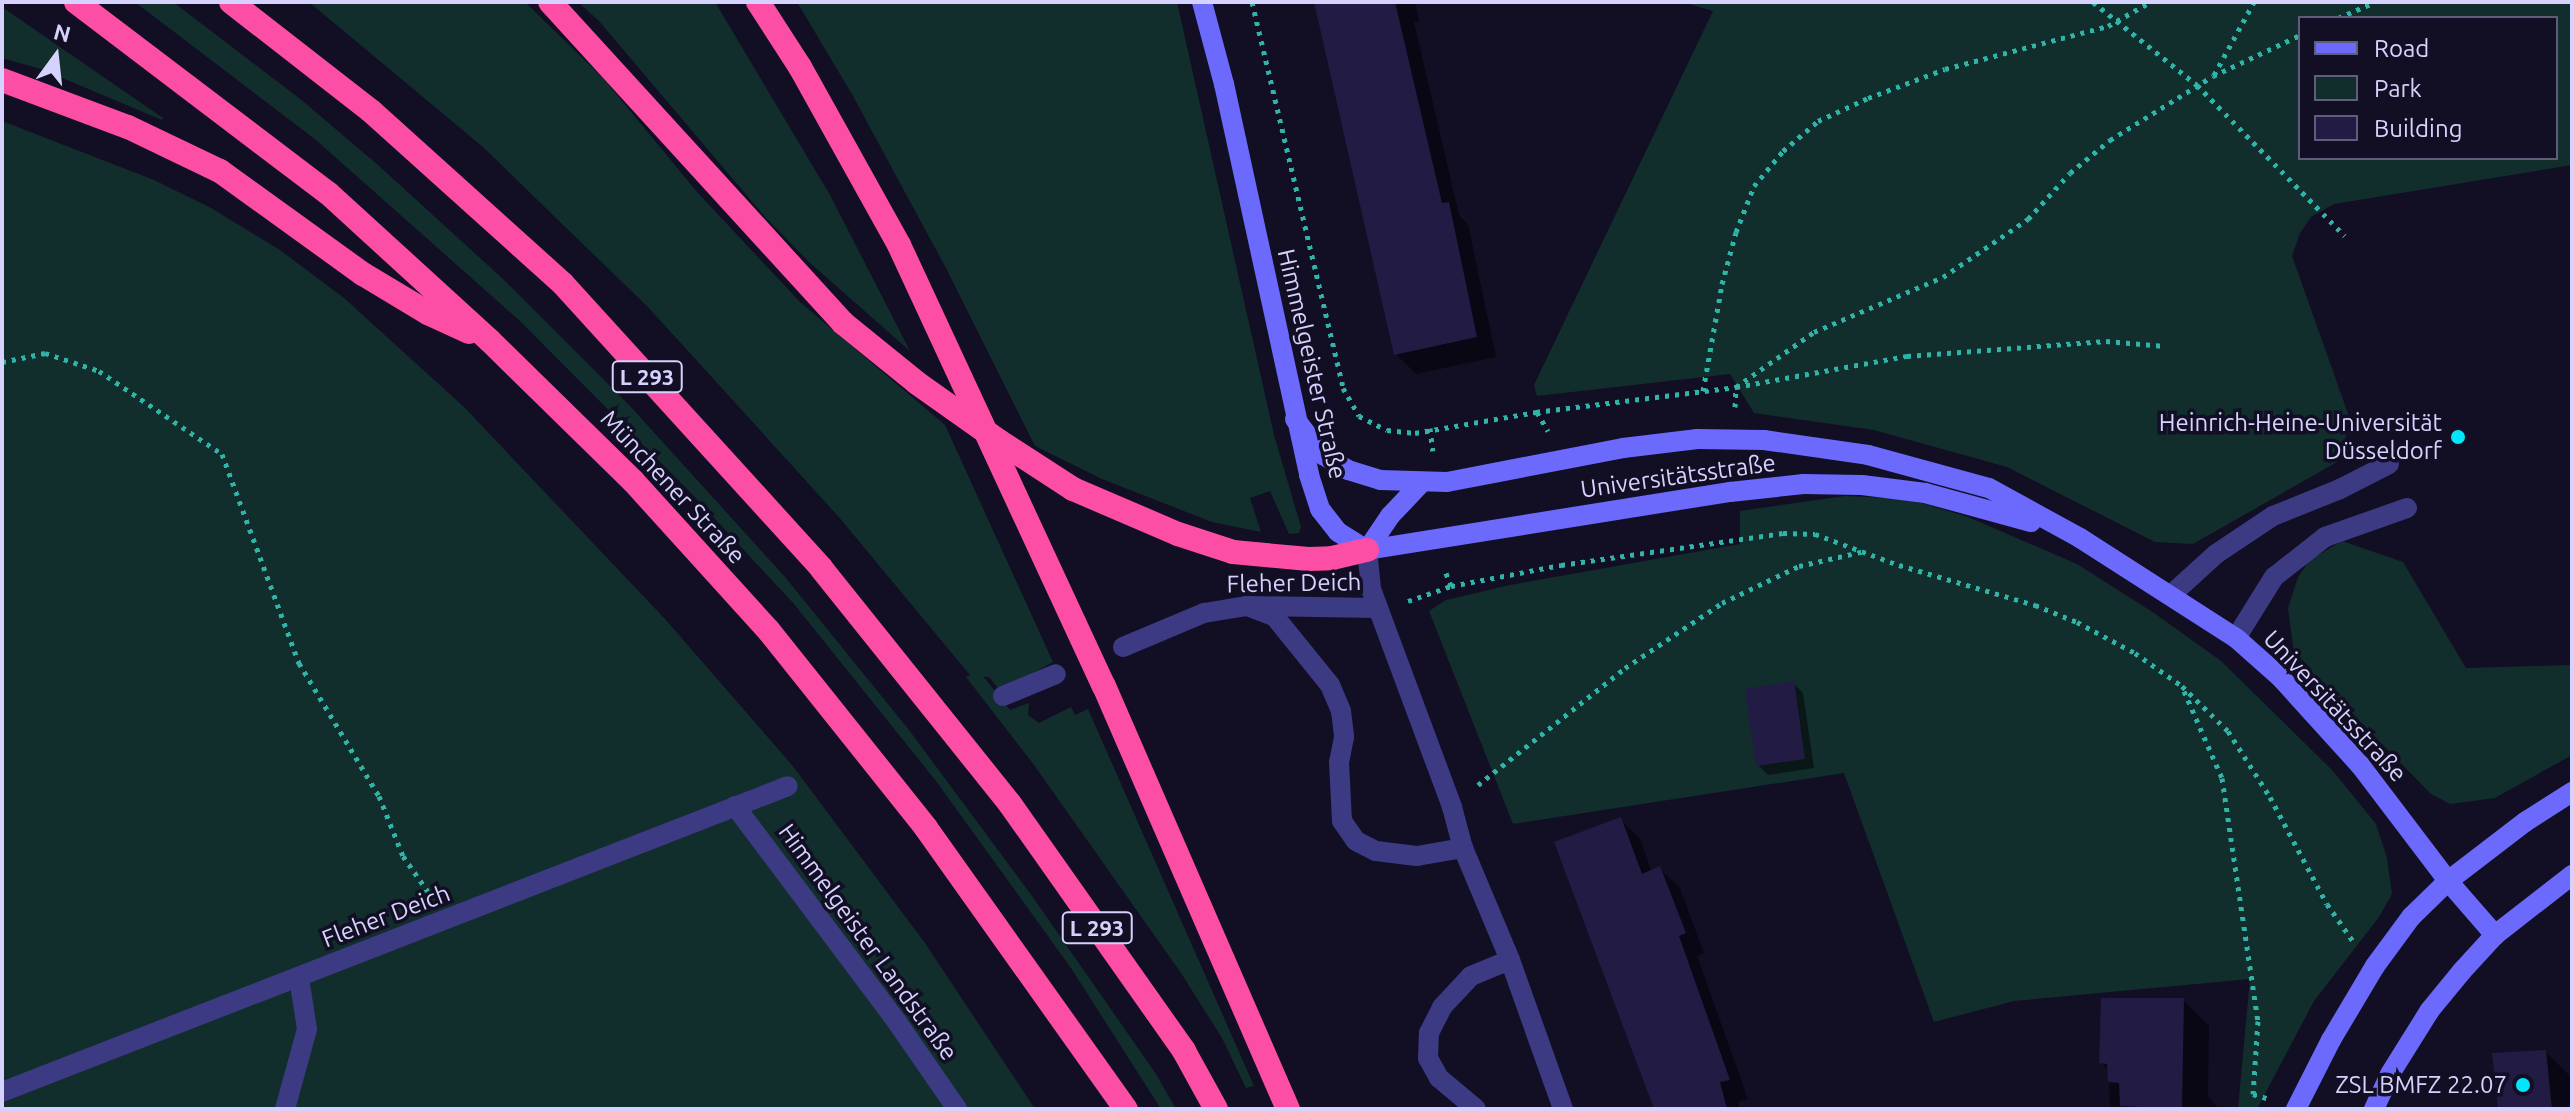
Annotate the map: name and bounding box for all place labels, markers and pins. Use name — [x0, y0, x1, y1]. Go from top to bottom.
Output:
place label: Heinrich-Heine-Universität Düsseldorf — [2159, 409, 2442, 465]
marker: Heinrich-Heine-Universität Düsseldorf — [2449, 428, 2467, 446]
place label: ZSL BMFZ 22.07 — [2335, 1071, 2507, 1099]
marker: ZSL BMFZ 22.07 — [2514, 1076, 2532, 1094]

